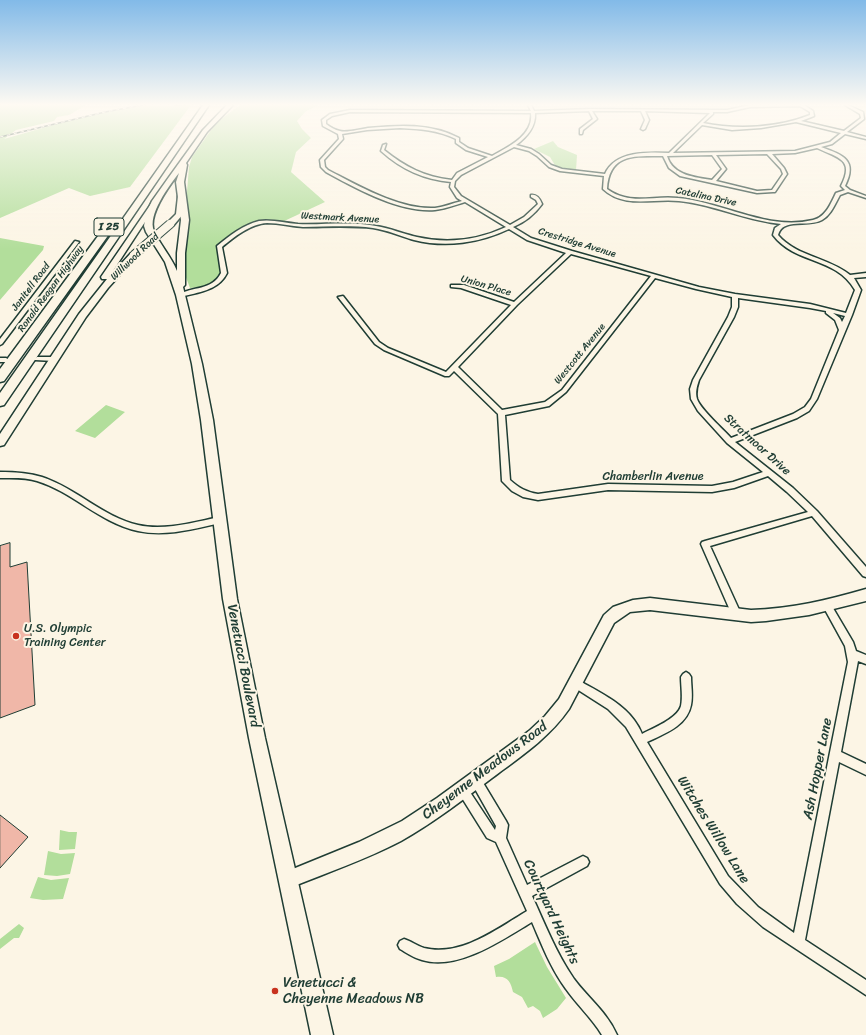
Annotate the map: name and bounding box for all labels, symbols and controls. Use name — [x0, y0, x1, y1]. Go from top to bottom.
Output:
street label: Catalina Drive — [674, 185, 738, 209]
street label: Westmark Avenue — [301, 210, 379, 226]
road number: I 25 — [94, 218, 124, 236]
street label: Crestridge Avenue — [537, 225, 617, 261]
street label: Willwood Road — [108, 231, 162, 283]
street label: Ronald Reagan Highway — [16, 243, 86, 335]
street label: Janitell Road — [9, 261, 53, 313]
street label: Union Place — [459, 273, 513, 299]
street label: Westcott Avenue — [552, 321, 608, 387]
street label: Stratmoor Drive — [721, 411, 793, 479]
street label: Chamberlin Avenue — [602, 470, 704, 484]
street label: Venetucci Boulevard — [223, 603, 263, 729]
place label: U.S. Olympic Training Center — [24, 622, 106, 650]
marker: U.S. Olympic Training Center — [11, 631, 21, 641]
street label: Ash Hopper Lane — [800, 717, 836, 821]
street label: Cheyenne Meadows Road — [419, 718, 551, 824]
street label: Witches Willow Lane — [673, 773, 753, 887]
street label: Courtyard Heights — [519, 857, 583, 967]
place label: Venetucci & Cheyenne Meadows NB — [283, 975, 424, 1008]
marker: Venetucci & Cheyenne Meadows NB — [270, 986, 280, 996]

